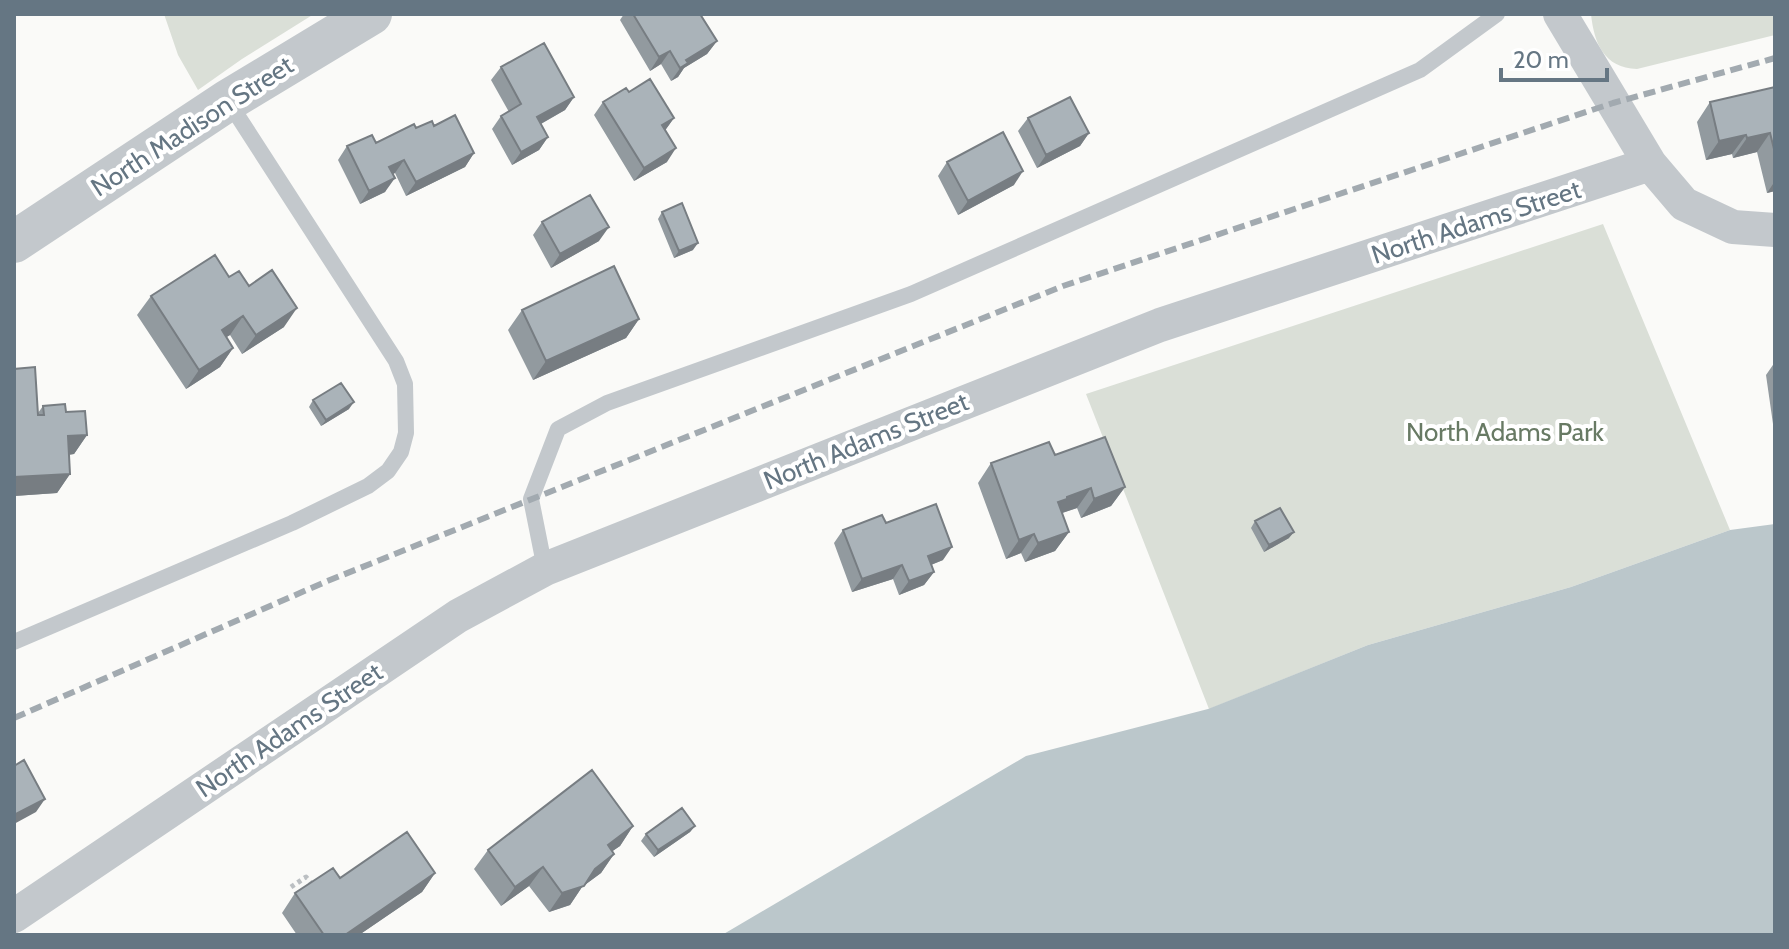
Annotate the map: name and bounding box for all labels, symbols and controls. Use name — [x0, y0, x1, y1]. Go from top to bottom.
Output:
scale bar — [1501, 32, 1607, 82]
text: 20 m — [1513, 45, 1569, 74]
street label: North Madison Street — [85, 49, 299, 203]
street label: North Adams Street — [1367, 173, 1585, 271]
street label: North Adams Street — [759, 385, 973, 497]
park label: North Adams Park — [1406, 416, 1604, 448]
street label: North Adams Street — [190, 656, 389, 804]

